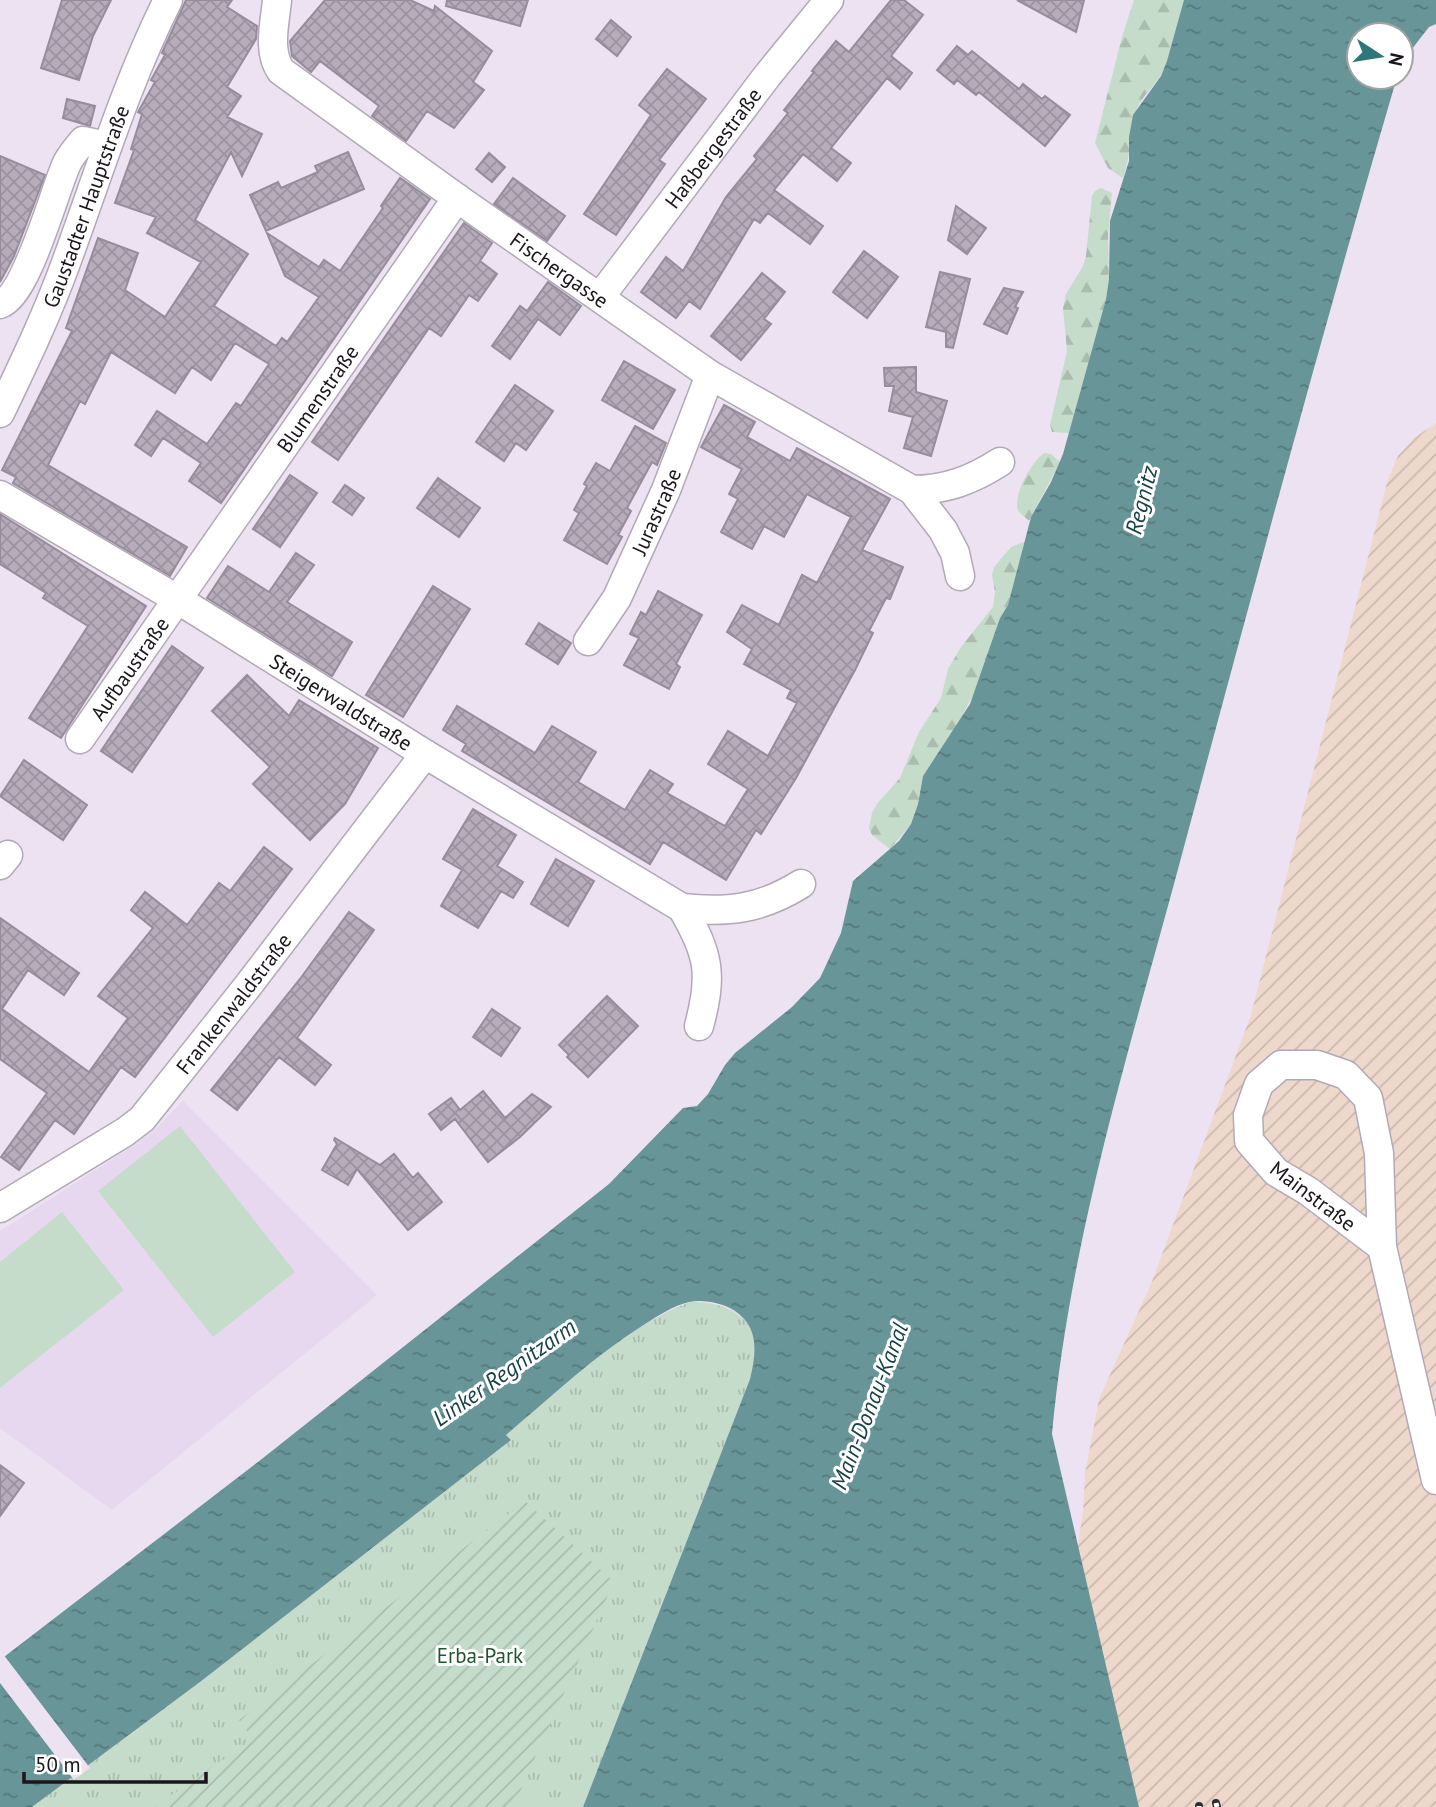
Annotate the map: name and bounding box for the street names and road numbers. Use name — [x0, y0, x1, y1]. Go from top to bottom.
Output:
street label: Haßbergestraße — [658, 82, 767, 214]
street label: Gaustadter Hauptstraße — [36, 101, 135, 312]
street label: Fischergasse — [505, 226, 614, 314]
street label: Blumenstraße — [270, 339, 364, 458]
street label: Jurastraße — [625, 464, 687, 560]
street label: Aufbaustraße — [84, 611, 175, 725]
street label: Steigerwaldstraße — [265, 647, 418, 756]
street label: Frankenwaldstraße — [170, 927, 297, 1079]
street label: Mainstraße — [1265, 1155, 1361, 1237]

